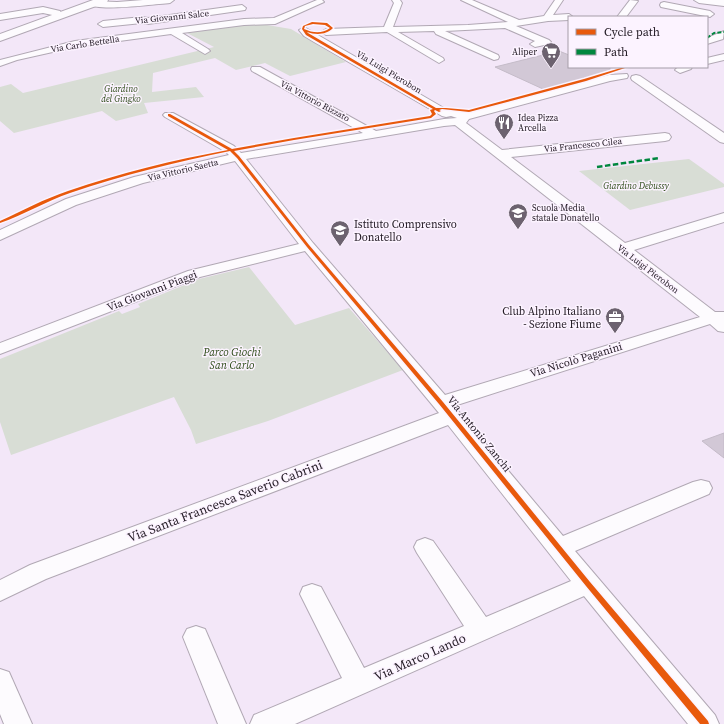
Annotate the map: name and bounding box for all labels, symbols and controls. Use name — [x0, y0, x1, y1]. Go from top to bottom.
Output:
street label: Via Giovanni Salce — [134, 7, 210, 27]
legend — [568, 16, 708, 68]
text: Cycle path — [604, 24, 660, 40]
street label: Via Carlo Bettella — [50, 33, 121, 55]
supermarket icon: Aliper — [540, 41, 562, 69]
text: Path — [604, 44, 628, 60]
place label: Aliper — [512, 46, 537, 58]
street label: Via Luigi Pierobon — [354, 48, 424, 97]
street label: Via Vittorio Rizzato — [278, 78, 352, 124]
park label: Giardino del Gingko — [101, 83, 141, 105]
restaurant icon: Idea Pizza Arcella — [493, 112, 515, 140]
place label: Idea Pizza Arcella — [518, 112, 559, 134]
street label: Via Francesco Cilea — [543, 135, 623, 155]
street label: Via Vittorio Saetta — [147, 156, 220, 184]
park label: Giardino Debussy — [603, 180, 670, 192]
school or university icon: Scuola Media statale Donatello — [507, 202, 529, 230]
place label: Scuola Media statale Donatello — [532, 202, 599, 224]
place label: Istituto Comprensivo Donatello — [354, 217, 457, 245]
school or university icon: Istituto Comprensivo Donatello — [329, 219, 351, 247]
street label: Via Luigi Pierobon — [615, 242, 682, 297]
street label: Via Giovanni Piaggi — [105, 267, 199, 315]
place label: Club Alpino Italiano - Sezione Fiume — [502, 304, 601, 332]
office icon: Club Alpino Italiano - Sezione Fiume — [604, 306, 626, 334]
street label: Via Nicolò Paganini — [528, 339, 624, 381]
park label: Parco Giochi San Carlo — [202, 345, 261, 373]
street label: Via Antonio Zanchi — [444, 393, 514, 475]
street label: Via Santa Francesca Saverio Cabrini — [125, 456, 325, 546]
street label: Via Marco Lando — [372, 629, 468, 685]

